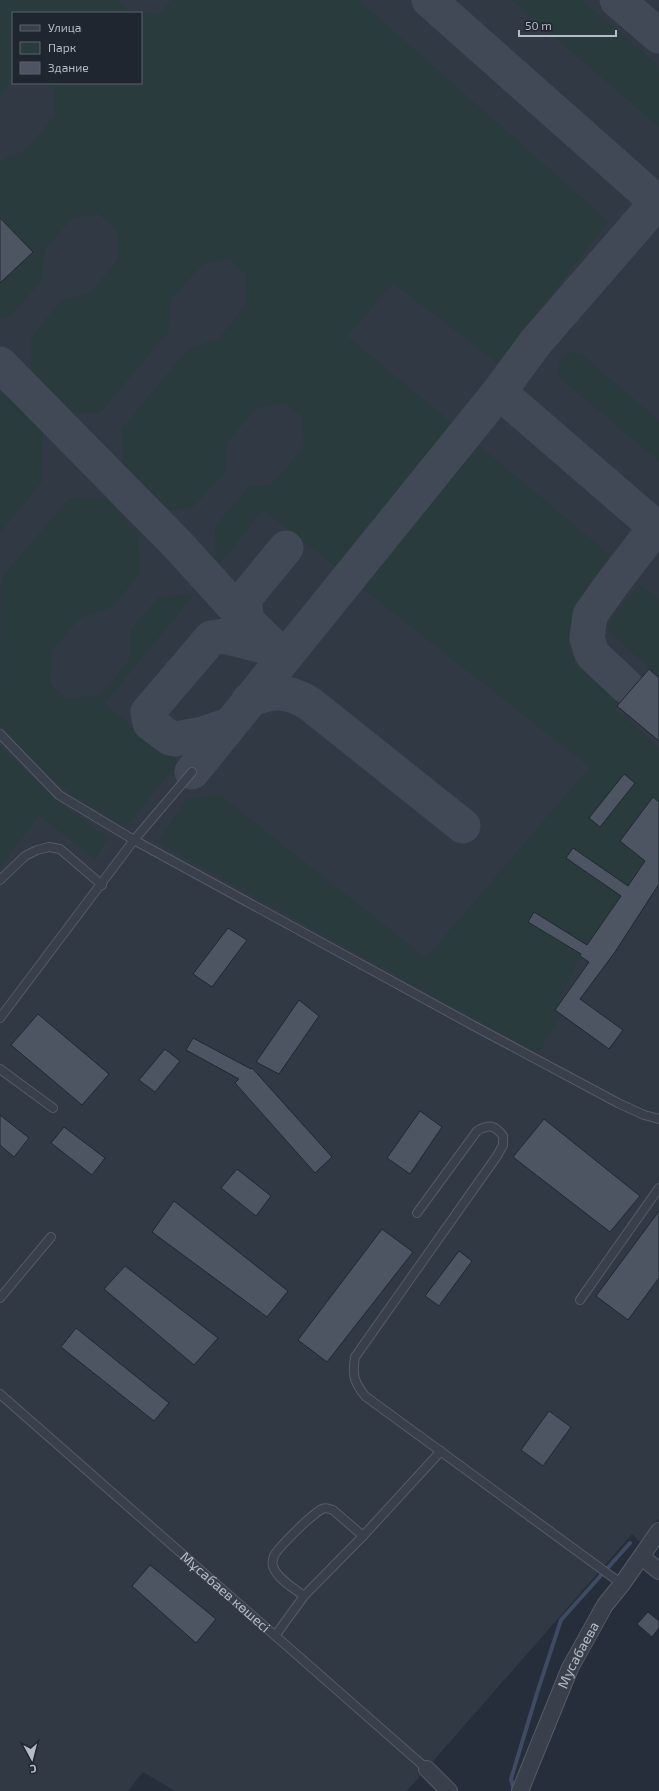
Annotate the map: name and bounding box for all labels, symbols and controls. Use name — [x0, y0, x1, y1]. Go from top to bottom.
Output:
legend — [12, 12, 142, 84]
scale bar — [519, 12, 616, 38]
text: 50 m — [525, 18, 552, 32]
text: Улица — [48, 20, 81, 34]
text: Парк — [48, 40, 77, 54]
text: Здание — [48, 60, 89, 74]
street label: Мұсабаев көшесі — [177, 1548, 274, 1636]
street label: Мусабаева — [554, 1618, 602, 1691]
north arrow — [12, 1739, 52, 1779]
text: С — [29, 1763, 37, 1776]

